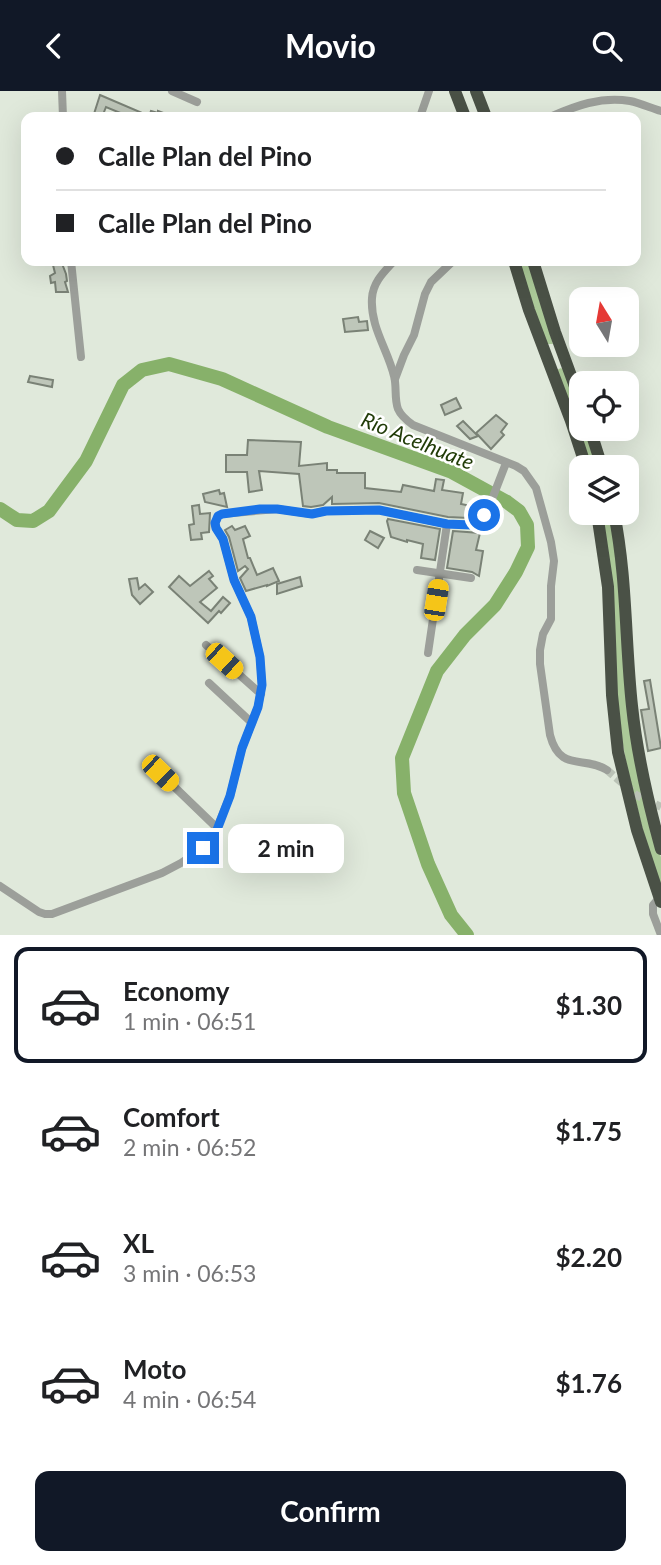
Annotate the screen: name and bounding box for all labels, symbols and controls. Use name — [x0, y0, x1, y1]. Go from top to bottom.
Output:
text: Movio — [285, 26, 376, 65]
icon: back — [35, 27, 73, 65]
icon: search — [588, 27, 626, 65]
text: Calle Plan del Pino — [98, 140, 312, 172]
text: Calle Plan del Pino — [98, 207, 312, 239]
north arrow — [569, 287, 639, 357]
map controls — [569, 287, 639, 525]
button: locate — [569, 371, 639, 441]
water label: Río Acelhuate — [358, 406, 478, 474]
button: layers — [569, 455, 639, 525]
route start — [468, 499, 500, 531]
car — [423, 578, 450, 622]
car — [202, 639, 247, 683]
car — [138, 751, 183, 795]
callout: 2 min — [228, 823, 343, 873]
route end — [187, 832, 219, 864]
text: 2 min — [257, 834, 315, 862]
icon: car — [39, 974, 102, 1037]
text: Economy — [123, 975, 229, 1007]
text: $1.30 — [556, 989, 622, 1021]
text: 1 min · 06:51 — [123, 1007, 256, 1035]
icon: car — [39, 1100, 102, 1163]
text: Comfort — [123, 1101, 220, 1133]
text: $1.75 — [556, 1115, 622, 1147]
text: 2 min · 06:52 — [123, 1133, 256, 1161]
icon: car — [39, 1226, 102, 1289]
text: XL — [123, 1227, 154, 1259]
text: $2.20 — [556, 1241, 622, 1273]
text: 3 min · 06:53 — [123, 1259, 256, 1287]
icon: car — [39, 1352, 102, 1415]
text: Moto — [123, 1353, 186, 1385]
text: $1.76 — [556, 1367, 622, 1399]
text: 4 min · 06:54 — [123, 1385, 256, 1413]
button: Confirm — [35, 1471, 626, 1551]

